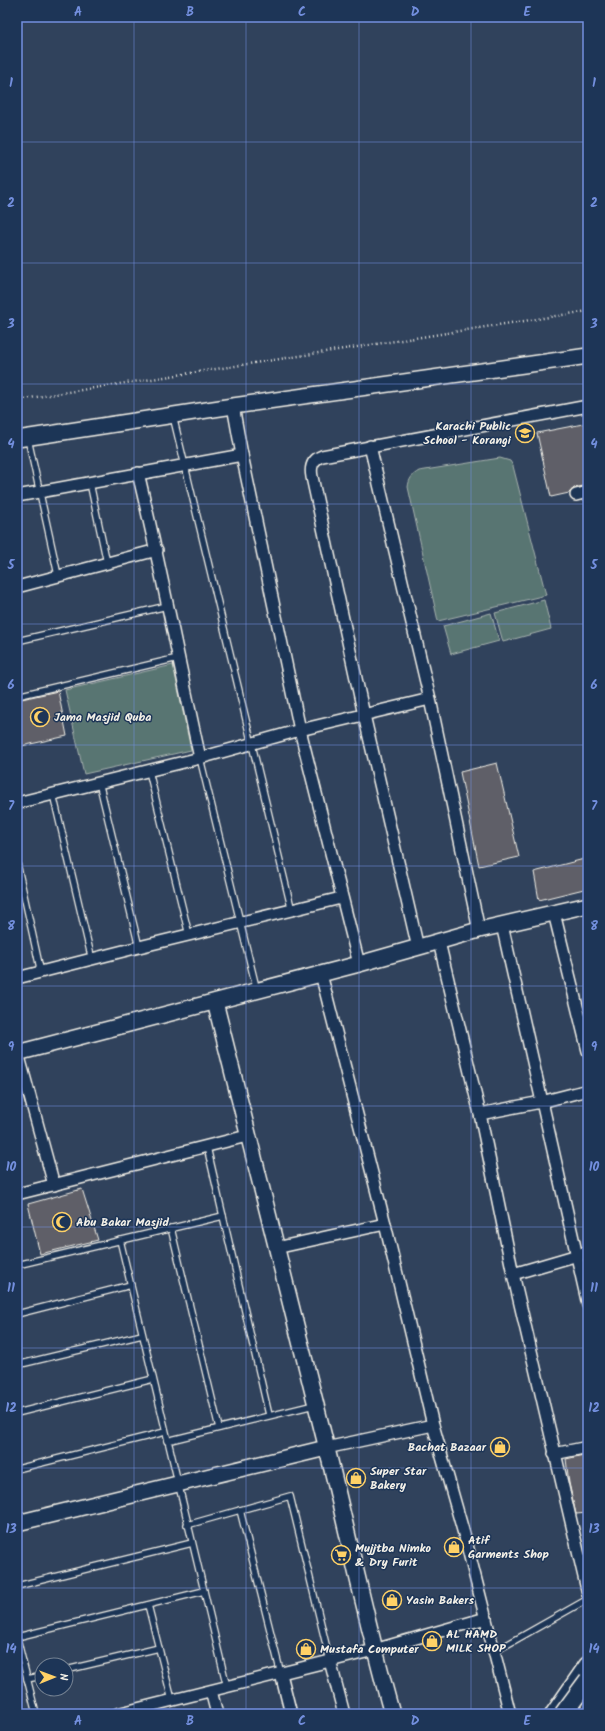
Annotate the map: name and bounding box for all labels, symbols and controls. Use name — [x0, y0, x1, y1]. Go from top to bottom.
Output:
text: A — [74, 2, 82, 23]
text: B — [186, 2, 194, 23]
text: C — [298, 2, 306, 23]
text: D — [411, 2, 420, 23]
text: E — [523, 2, 531, 23]
text: 1 — [9, 73, 13, 94]
text: 1 — [592, 73, 596, 94]
text: 2 — [7, 193, 15, 214]
text: 2 — [590, 193, 598, 214]
text: 3 — [6, 314, 15, 335]
text: 3 — [589, 314, 598, 335]
place label: Karachi Public School - Korangi — [423, 417, 512, 450]
school or university icon: Karachi Public School - Korangi — [514, 422, 536, 444]
text: 4 — [7, 434, 15, 455]
text: 4 — [590, 434, 598, 455]
text: 5 — [7, 555, 16, 576]
text: 5 — [590, 555, 599, 576]
text: 6 — [7, 675, 15, 696]
text: 6 — [590, 675, 598, 696]
mosque icon: Jama Masjid Quba — [29, 706, 51, 728]
place label: Jama Masjid Quba — [54, 708, 151, 727]
text: 7 — [8, 796, 15, 817]
text: 7 — [591, 796, 598, 817]
text: 8 — [7, 916, 15, 937]
text: 8 — [590, 916, 598, 937]
text: 9 — [8, 1037, 15, 1058]
text: 9 — [591, 1037, 598, 1058]
text: 10 — [6, 1157, 17, 1178]
text: 10 — [589, 1157, 600, 1178]
mosque icon: Abu Bakar Masjid — [51, 1211, 73, 1233]
place label: Abu Bakar Masjid — [76, 1213, 169, 1232]
text: 11 — [7, 1278, 15, 1299]
text: 11 — [590, 1278, 598, 1299]
text: 12 — [5, 1398, 17, 1419]
text: 12 — [588, 1398, 600, 1419]
shop icon: Bachat Bazaar — [489, 1436, 511, 1458]
place label: Bachat Bazaar — [408, 1438, 487, 1457]
place label: Super Star Bakery — [370, 1462, 427, 1495]
shop icon: Super Star Bakery — [345, 1467, 367, 1489]
text: 13 — [5, 1519, 17, 1540]
text: 13 — [588, 1519, 600, 1540]
place label: Atif Garments Shop — [468, 1531, 549, 1564]
shop icon: Atif Garments Shop — [443, 1536, 465, 1558]
place label: Mujjtba Nimko & Dry Furit — [355, 1539, 432, 1572]
supermarket icon: Mujjtba Nimko & Dry Furit — [330, 1544, 352, 1566]
shop icon: Yasin Bakers — [381, 1589, 403, 1611]
place label: Yasin Bakers — [406, 1591, 475, 1610]
place label: AL HAMD MILK SHOP — [446, 1625, 506, 1658]
shop icon: AL HAMD MILK SHOP — [421, 1630, 443, 1652]
shop icon: Mustafa Computer — [295, 1638, 317, 1660]
text: 14 — [5, 1639, 17, 1660]
text: 14 — [588, 1639, 600, 1660]
place label: Mustafa Computer — [320, 1640, 419, 1659]
north arrow — [34, 1657, 74, 1697]
text: N — [54, 1673, 72, 1681]
text: A — [74, 1711, 82, 1731]
text: B — [186, 1711, 194, 1731]
text: C — [298, 1711, 306, 1731]
text: D — [411, 1711, 420, 1731]
text: E — [523, 1711, 531, 1731]

